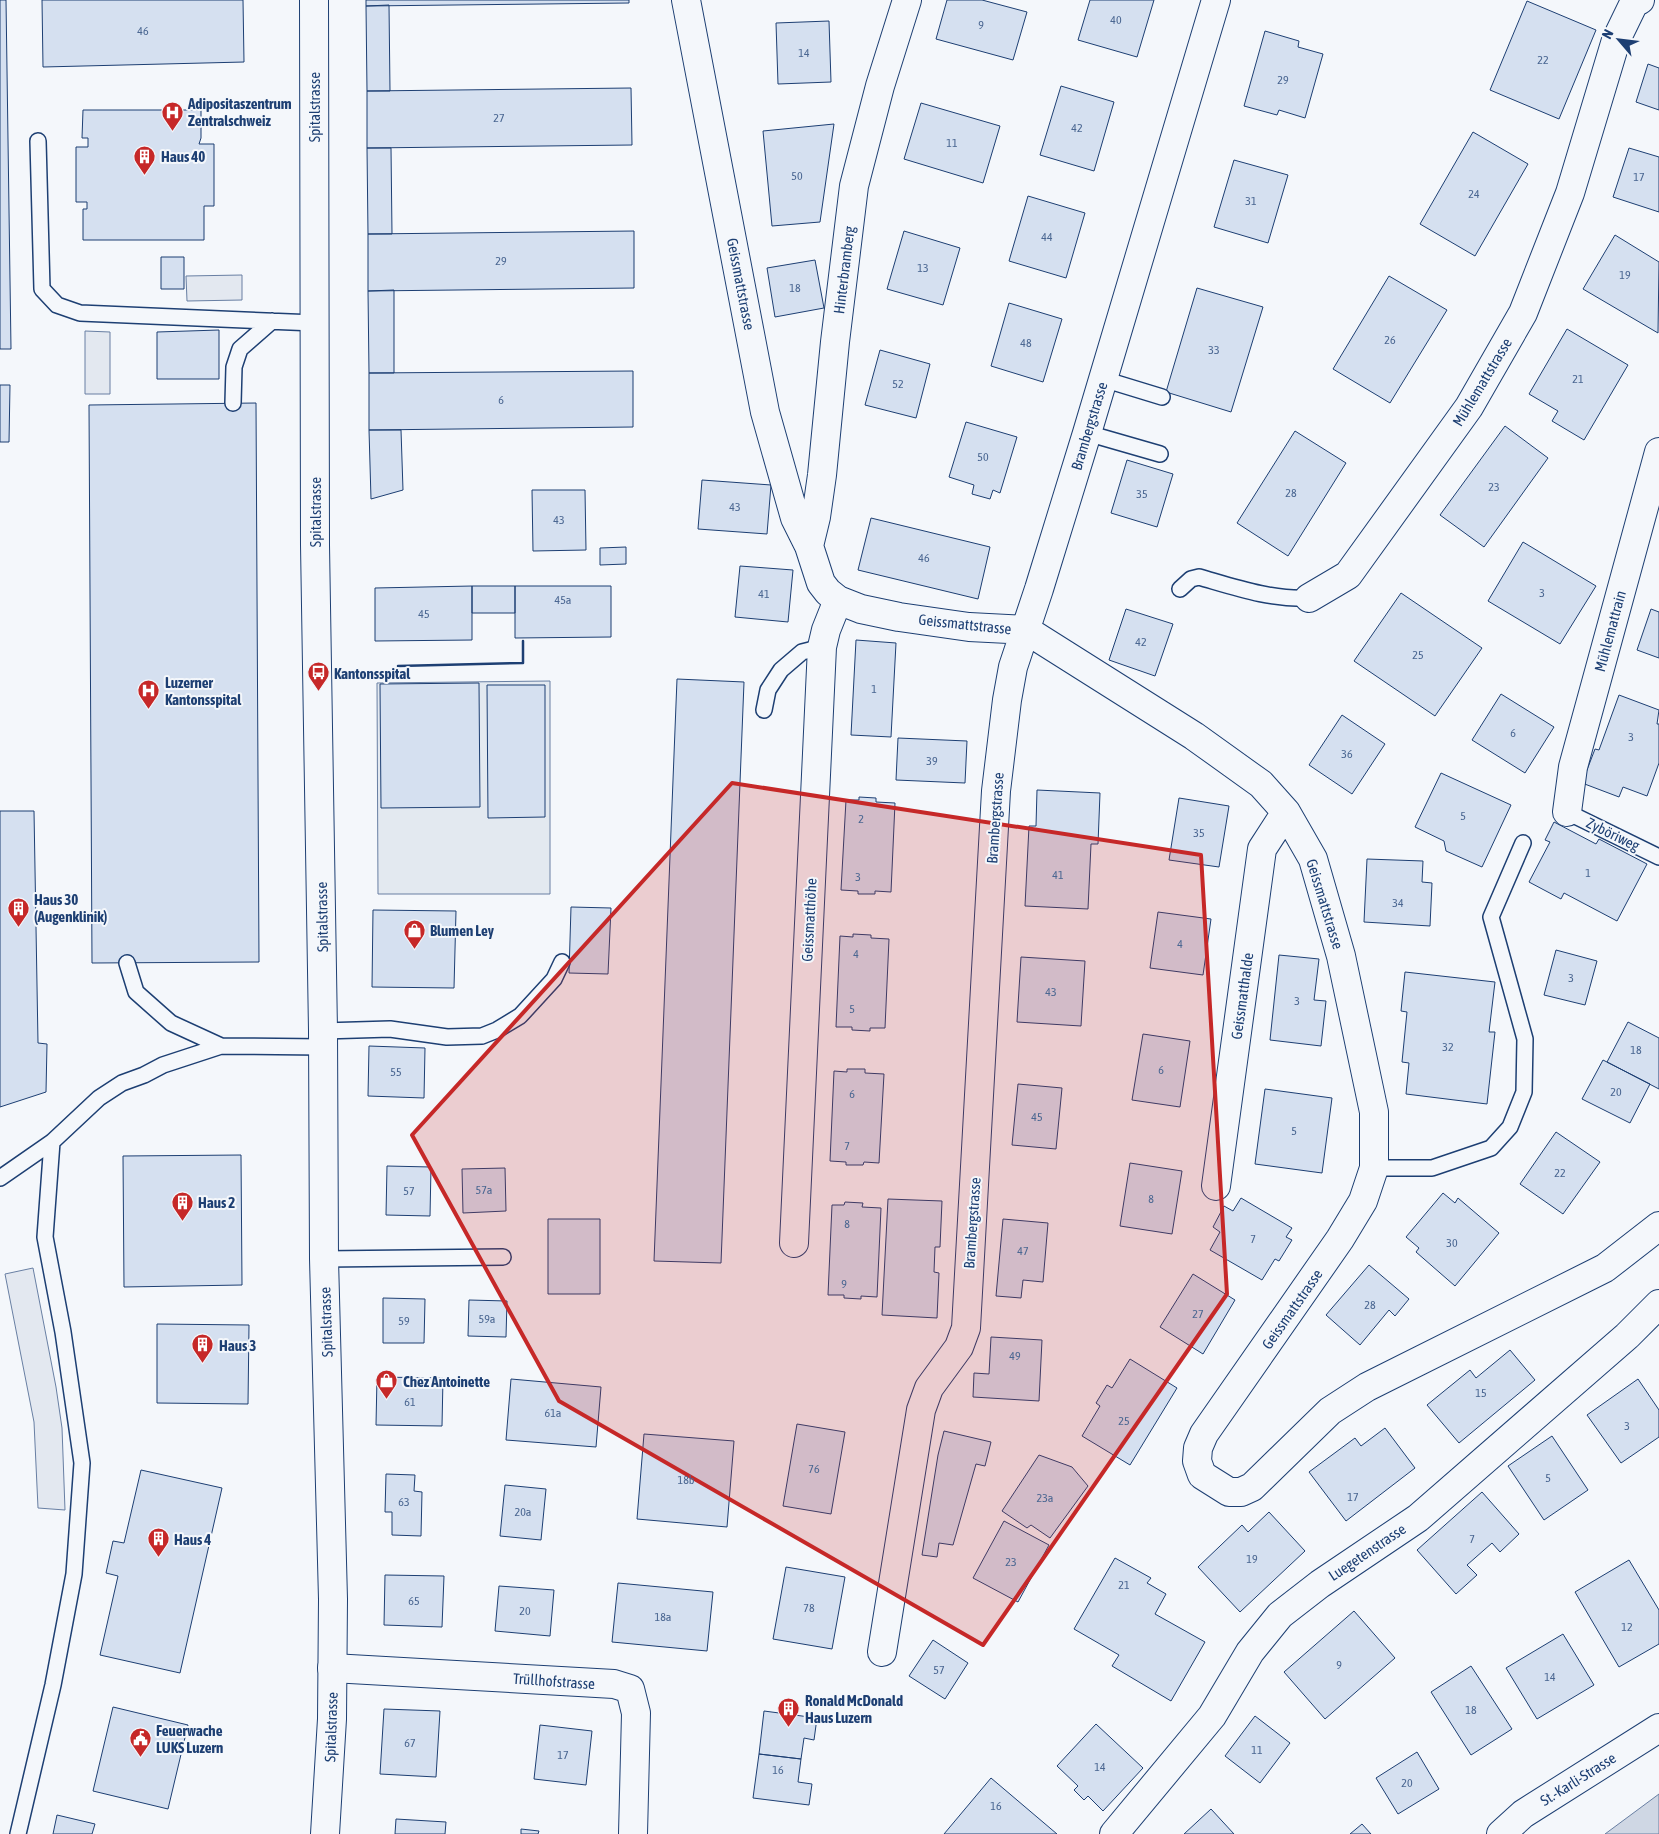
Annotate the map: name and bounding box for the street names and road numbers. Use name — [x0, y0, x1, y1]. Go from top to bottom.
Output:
street label: Spitalstrasse — [306, 72, 323, 142]
street label: Hinterbramberg — [830, 225, 858, 315]
street label: Geissmattstrasse — [724, 237, 758, 332]
street label: Mühlemattstrasse — [1449, 335, 1515, 429]
street label: Brambergstrasse — [1067, 380, 1111, 472]
street label: Spitalstrasse — [307, 477, 324, 547]
street label: Mühlemattrain — [1591, 588, 1629, 674]
street label: Geissmattstrasse — [918, 611, 1012, 637]
street label: Brambergstrasse — [983, 772, 1007, 864]
street label: Zyböriweg — [1584, 814, 1643, 854]
street label: Geissmattstrasse — [1303, 857, 1347, 951]
street label: Geissmatthöhe — [798, 878, 820, 962]
street label: Spitalstrasse — [313, 882, 331, 952]
street label: Geissmatthalde — [1228, 951, 1257, 1040]
street label: Brambergstrasse — [960, 1177, 984, 1269]
street label: Geissmattstrasse — [1258, 1266, 1326, 1352]
street label: Spitalstrasse — [316, 1286, 336, 1357]
street label: Luegetenstrasse — [1325, 1520, 1409, 1584]
street label: Trüllhofstrasse — [513, 1670, 596, 1692]
street label: Spitalstrasse — [321, 1691, 341, 1762]
street label: St.-Karli-Strasse — [1537, 1749, 1619, 1809]

